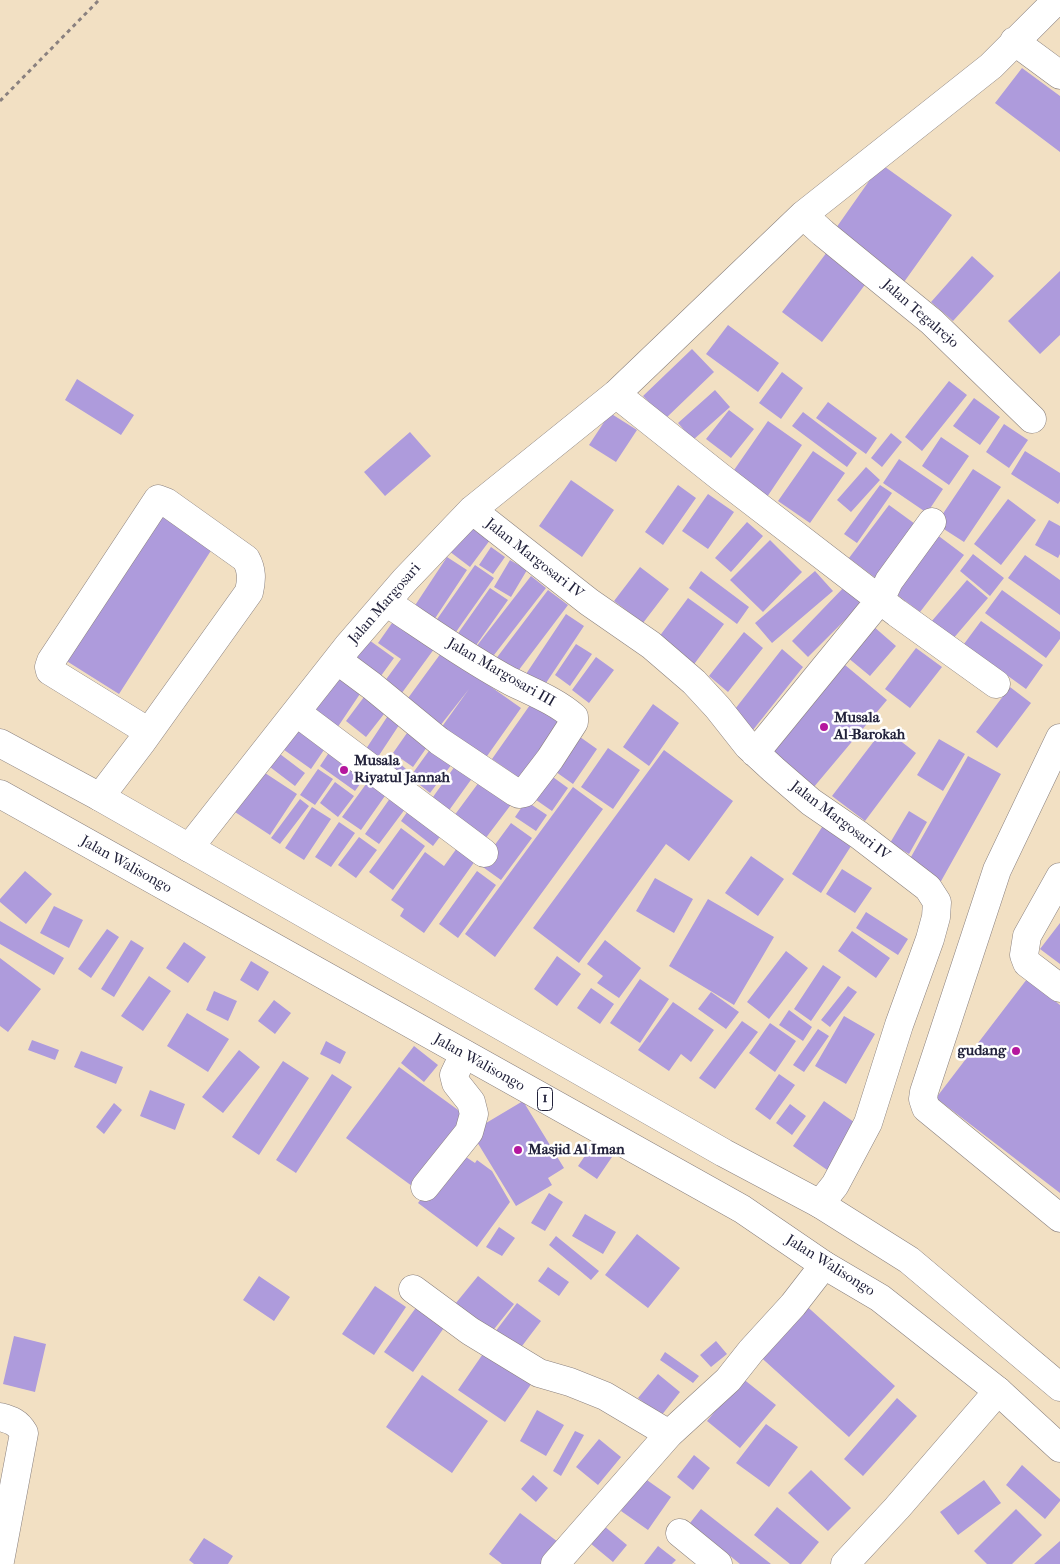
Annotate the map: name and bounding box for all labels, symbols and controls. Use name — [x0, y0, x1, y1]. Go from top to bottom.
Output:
street label: Jalan Tegalrejo — [878, 276, 962, 352]
street label: Jalan Margosari IV — [481, 515, 587, 603]
street label: Jalan Margosari — [345, 560, 425, 648]
street label: Jalan Margosari III — [444, 635, 558, 711]
place label: Musala Al-Barokah — [834, 709, 905, 744]
marker: Musala Al-Barokah — [818, 721, 830, 733]
place label: Musala Riyatul Jannah — [354, 752, 450, 787]
marker: Musala Riyatul Jannah — [338, 764, 350, 776]
street label: Jalan Margosari IV — [787, 778, 893, 864]
street label: Jalan Walisongo — [77, 832, 175, 898]
street label: Jalan Walisongo — [430, 1030, 528, 1096]
place label: gudang — [957, 1042, 1006, 1060]
marker: gudang — [1010, 1045, 1022, 1057]
road number: 1 — [538, 1088, 552, 1110]
place label: Masjid Al Iman — [528, 1141, 625, 1159]
marker: Masjid Al Iman — [512, 1144, 524, 1156]
street label: Jalan Walisongo — [782, 1231, 878, 1301]

